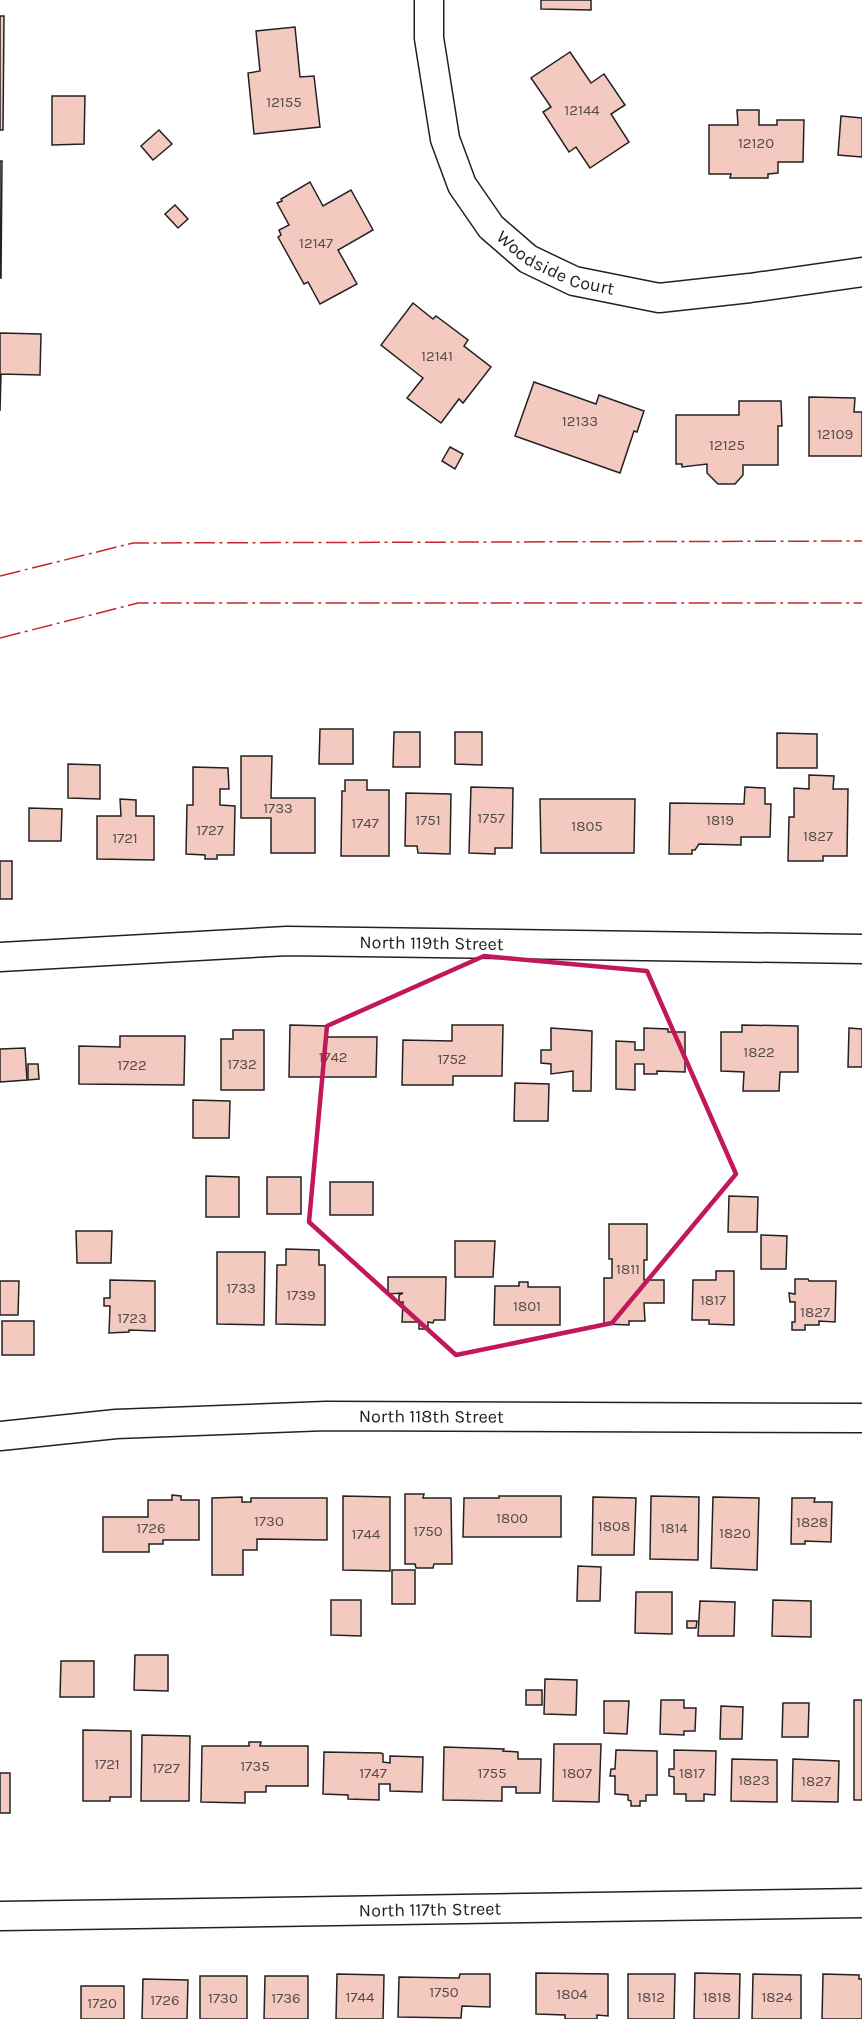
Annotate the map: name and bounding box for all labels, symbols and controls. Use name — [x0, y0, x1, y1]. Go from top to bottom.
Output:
house number: 12155 — [266, 93, 302, 111]
house number: 12144 — [564, 101, 600, 119]
house number: 12120 — [738, 134, 774, 152]
street label: Woodside Court — [492, 226, 616, 300]
house number: 12147 — [299, 234, 333, 252]
house number: 12141 — [421, 347, 453, 365]
house number: 12133 — [562, 412, 598, 430]
house number: 12109 — [817, 425, 853, 443]
house number: 12125 — [709, 436, 745, 454]
house number: 1733 — [263, 799, 293, 817]
house number: 1757 — [477, 809, 505, 827]
house number: 1751 — [415, 811, 441, 829]
house number: 1819 — [706, 811, 734, 829]
house number: 1747 — [351, 814, 379, 832]
house number: 1805 — [571, 817, 603, 835]
house number: 1727 — [196, 821, 224, 839]
house number: 1827 — [803, 827, 833, 845]
house number: 1721 — [112, 829, 138, 847]
street label: North 119th Street — [359, 931, 504, 955]
house number: 1822 — [743, 1043, 775, 1061]
house number: 1742 — [318, 1048, 348, 1066]
house number: 1752 — [437, 1050, 467, 1068]
house number: 1732 — [227, 1055, 257, 1073]
house number: 1722 — [117, 1056, 147, 1074]
house number: 1811 — [616, 1260, 640, 1278]
house number: 1733 — [226, 1279, 256, 1297]
house number: 1739 — [286, 1286, 316, 1304]
house number: 1817 — [700, 1291, 726, 1309]
house number: 1801 — [513, 1297, 541, 1315]
house number: 1827 — [800, 1303, 830, 1321]
house number: 1723 — [117, 1309, 147, 1327]
street label: North 118th Street — [359, 1405, 504, 1428]
house number: 1800 — [496, 1509, 528, 1527]
house number: 1730 — [254, 1512, 284, 1530]
house number: 1828 — [796, 1513, 828, 1531]
house number: 1808 — [598, 1517, 630, 1535]
house number: 1726 — [136, 1519, 166, 1537]
house number: 1814 — [660, 1519, 688, 1537]
house number: 1750 — [413, 1522, 443, 1540]
house number: 1820 — [719, 1524, 751, 1542]
house number: 1744 — [352, 1525, 381, 1543]
house number: 1721 — [94, 1755, 120, 1773]
house number: 1735 — [240, 1757, 270, 1775]
house number: 1727 — [152, 1759, 180, 1777]
house number: 1747 — [359, 1764, 387, 1782]
house number: 1755 — [478, 1764, 506, 1782]
house number: 1807 — [562, 1764, 592, 1782]
house number: 1817 — [679, 1764, 705, 1782]
house number: 1823 — [738, 1771, 770, 1789]
house number: 1827 — [801, 1772, 831, 1790]
street label: North 117th Street — [359, 1897, 502, 1922]
house number: 1750 — [429, 1983, 459, 2001]
house number: 1804 — [556, 1985, 588, 2003]
house number: 1744 — [346, 1988, 375, 2006]
house number: 1812 — [637, 1988, 665, 2006]
house number: 1818 — [703, 1988, 731, 2006]
house number: 1824 — [761, 1988, 793, 2006]
house number: 1730 — [208, 1989, 238, 2007]
house number: 1736 — [271, 1989, 301, 2007]
house number: 1726 — [150, 1991, 180, 2009]
house number: 1720 — [87, 1994, 117, 2012]

